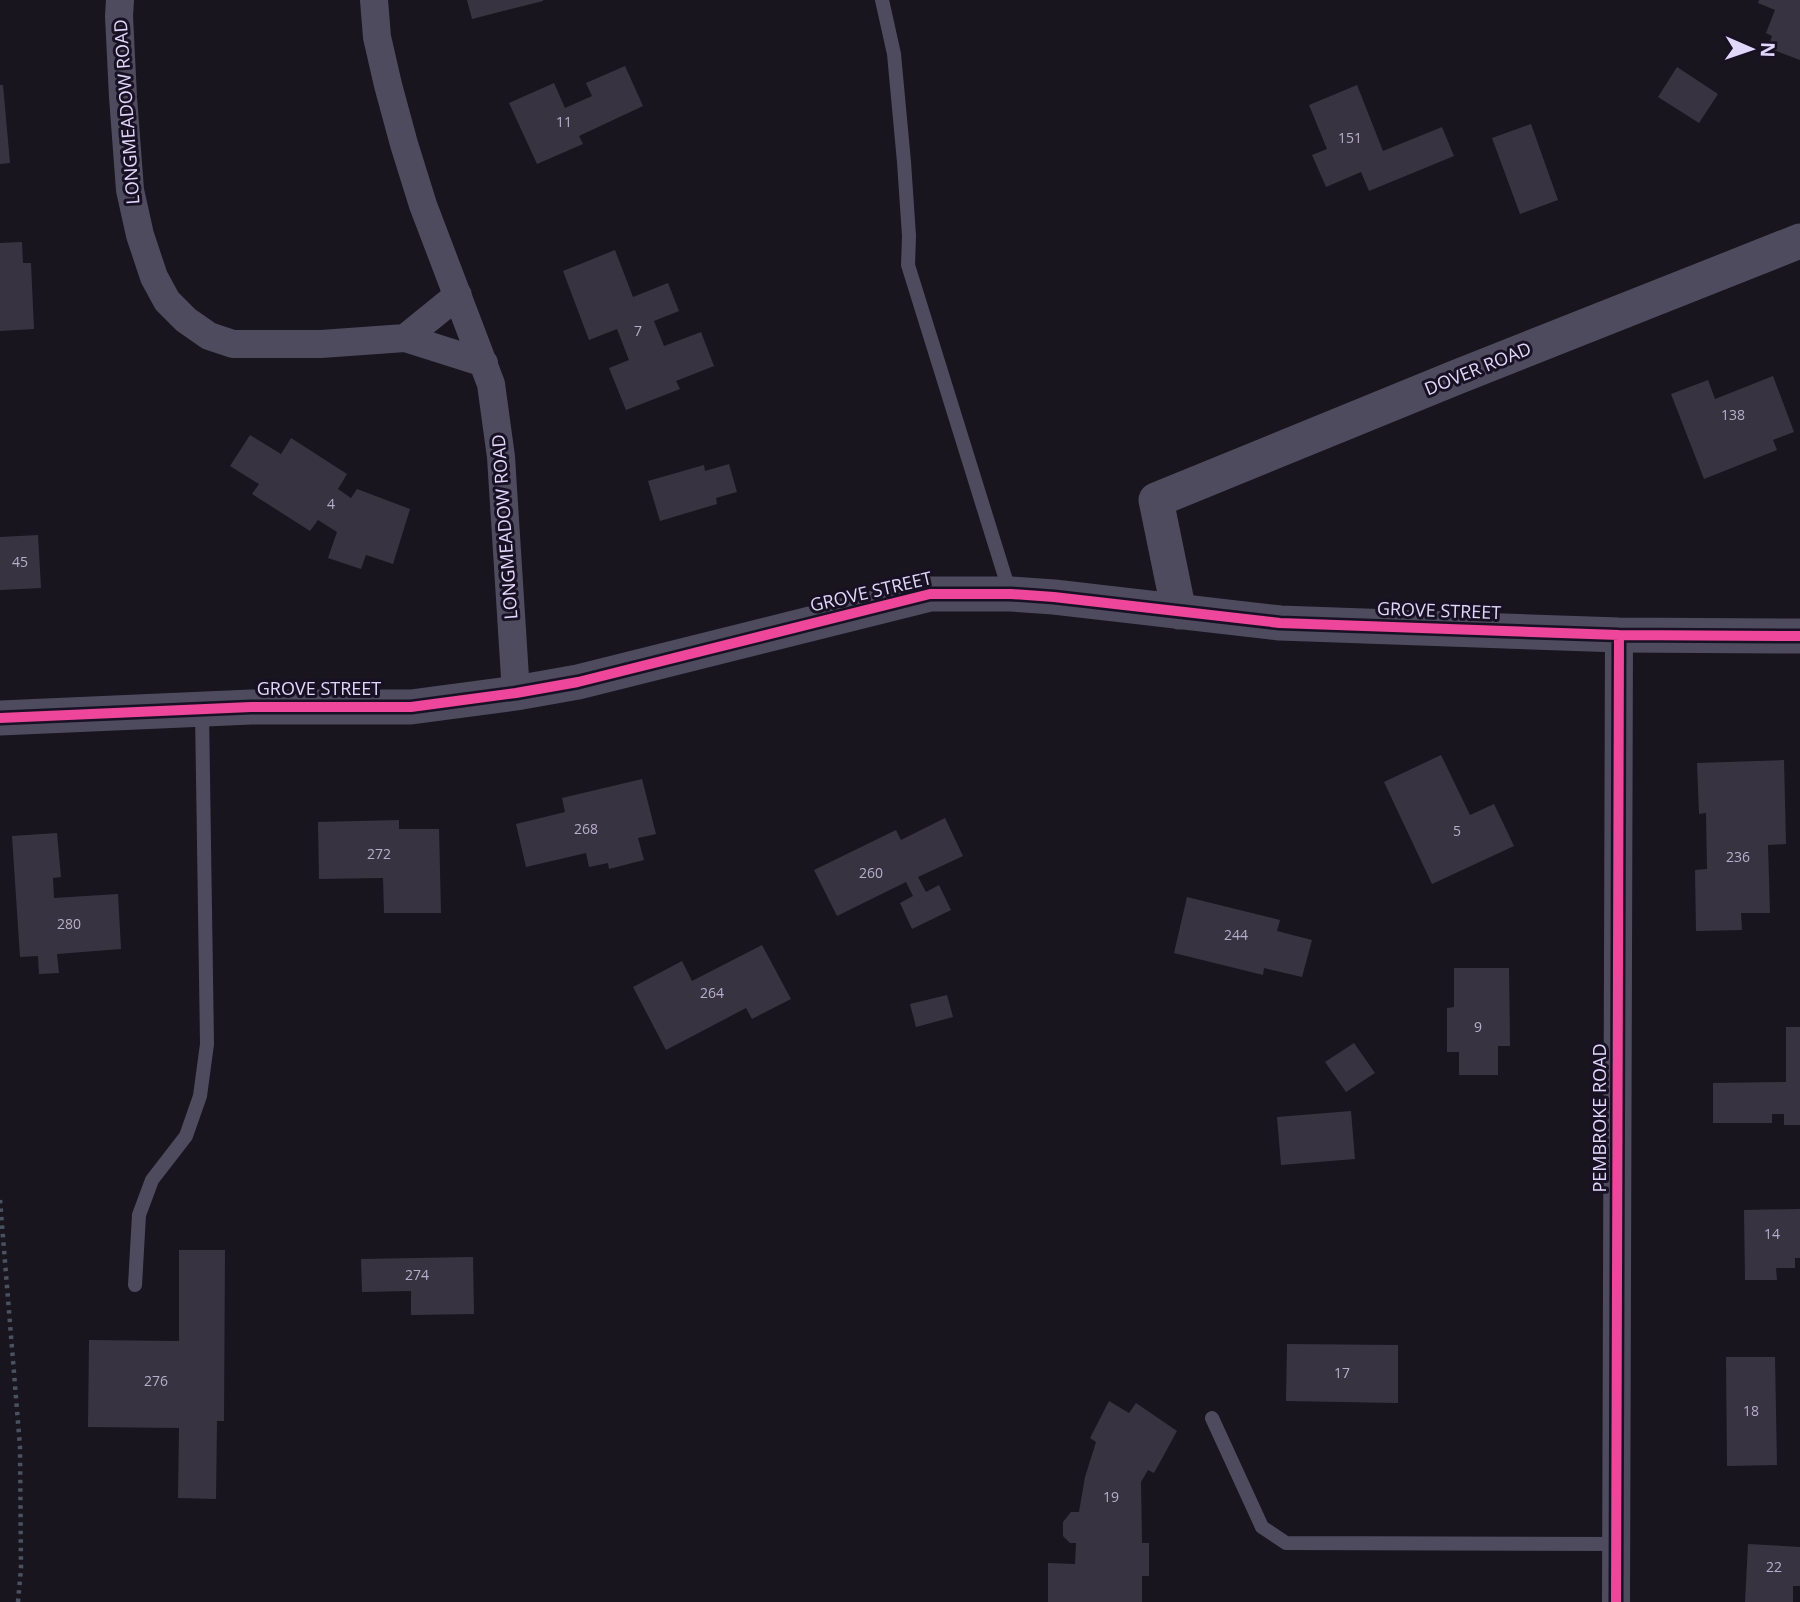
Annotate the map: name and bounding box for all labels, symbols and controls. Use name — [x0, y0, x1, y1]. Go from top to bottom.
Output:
north arrow — [1716, 14, 1786, 84]
street label: LONGMEADOW ROAD — [108, 19, 144, 205]
text: N — [1755, 41, 1781, 58]
house number: 11 — [556, 112, 572, 131]
house number: 151 — [1338, 128, 1362, 147]
house number: 7 — [634, 321, 642, 340]
street label: DOVER ROAD — [1421, 336, 1535, 400]
house number: 138 — [1721, 405, 1745, 424]
street label: LONGMEADOW ROAD — [486, 434, 522, 620]
house number: 4 — [327, 494, 335, 513]
house number: 45 — [12, 552, 28, 571]
street label: GROVE STREET — [807, 565, 934, 617]
street label: GROVE STREET — [1376, 596, 1502, 624]
street label: GROVE STREET — [257, 676, 381, 700]
house number: 268 — [574, 819, 598, 838]
house number: 5 — [1453, 821, 1461, 840]
house number: 272 — [367, 844, 391, 863]
house number: 236 — [1726, 847, 1750, 866]
house number: 260 — [859, 863, 883, 882]
house number: 280 — [57, 914, 81, 933]
house number: 244 — [1224, 925, 1248, 944]
house number: 264 — [700, 983, 724, 1002]
house number: 9 — [1474, 1017, 1482, 1036]
street label: PEMBROKE ROAD — [1587, 1043, 1611, 1193]
house number: 14 — [1764, 1224, 1780, 1243]
house number: 274 — [405, 1265, 429, 1284]
house number: 17 — [1334, 1363, 1350, 1382]
house number: 276 — [144, 1371, 168, 1390]
house number: 18 — [1743, 1401, 1759, 1420]
house number: 19 — [1103, 1487, 1119, 1506]
house number: 22 — [1766, 1557, 1782, 1576]

